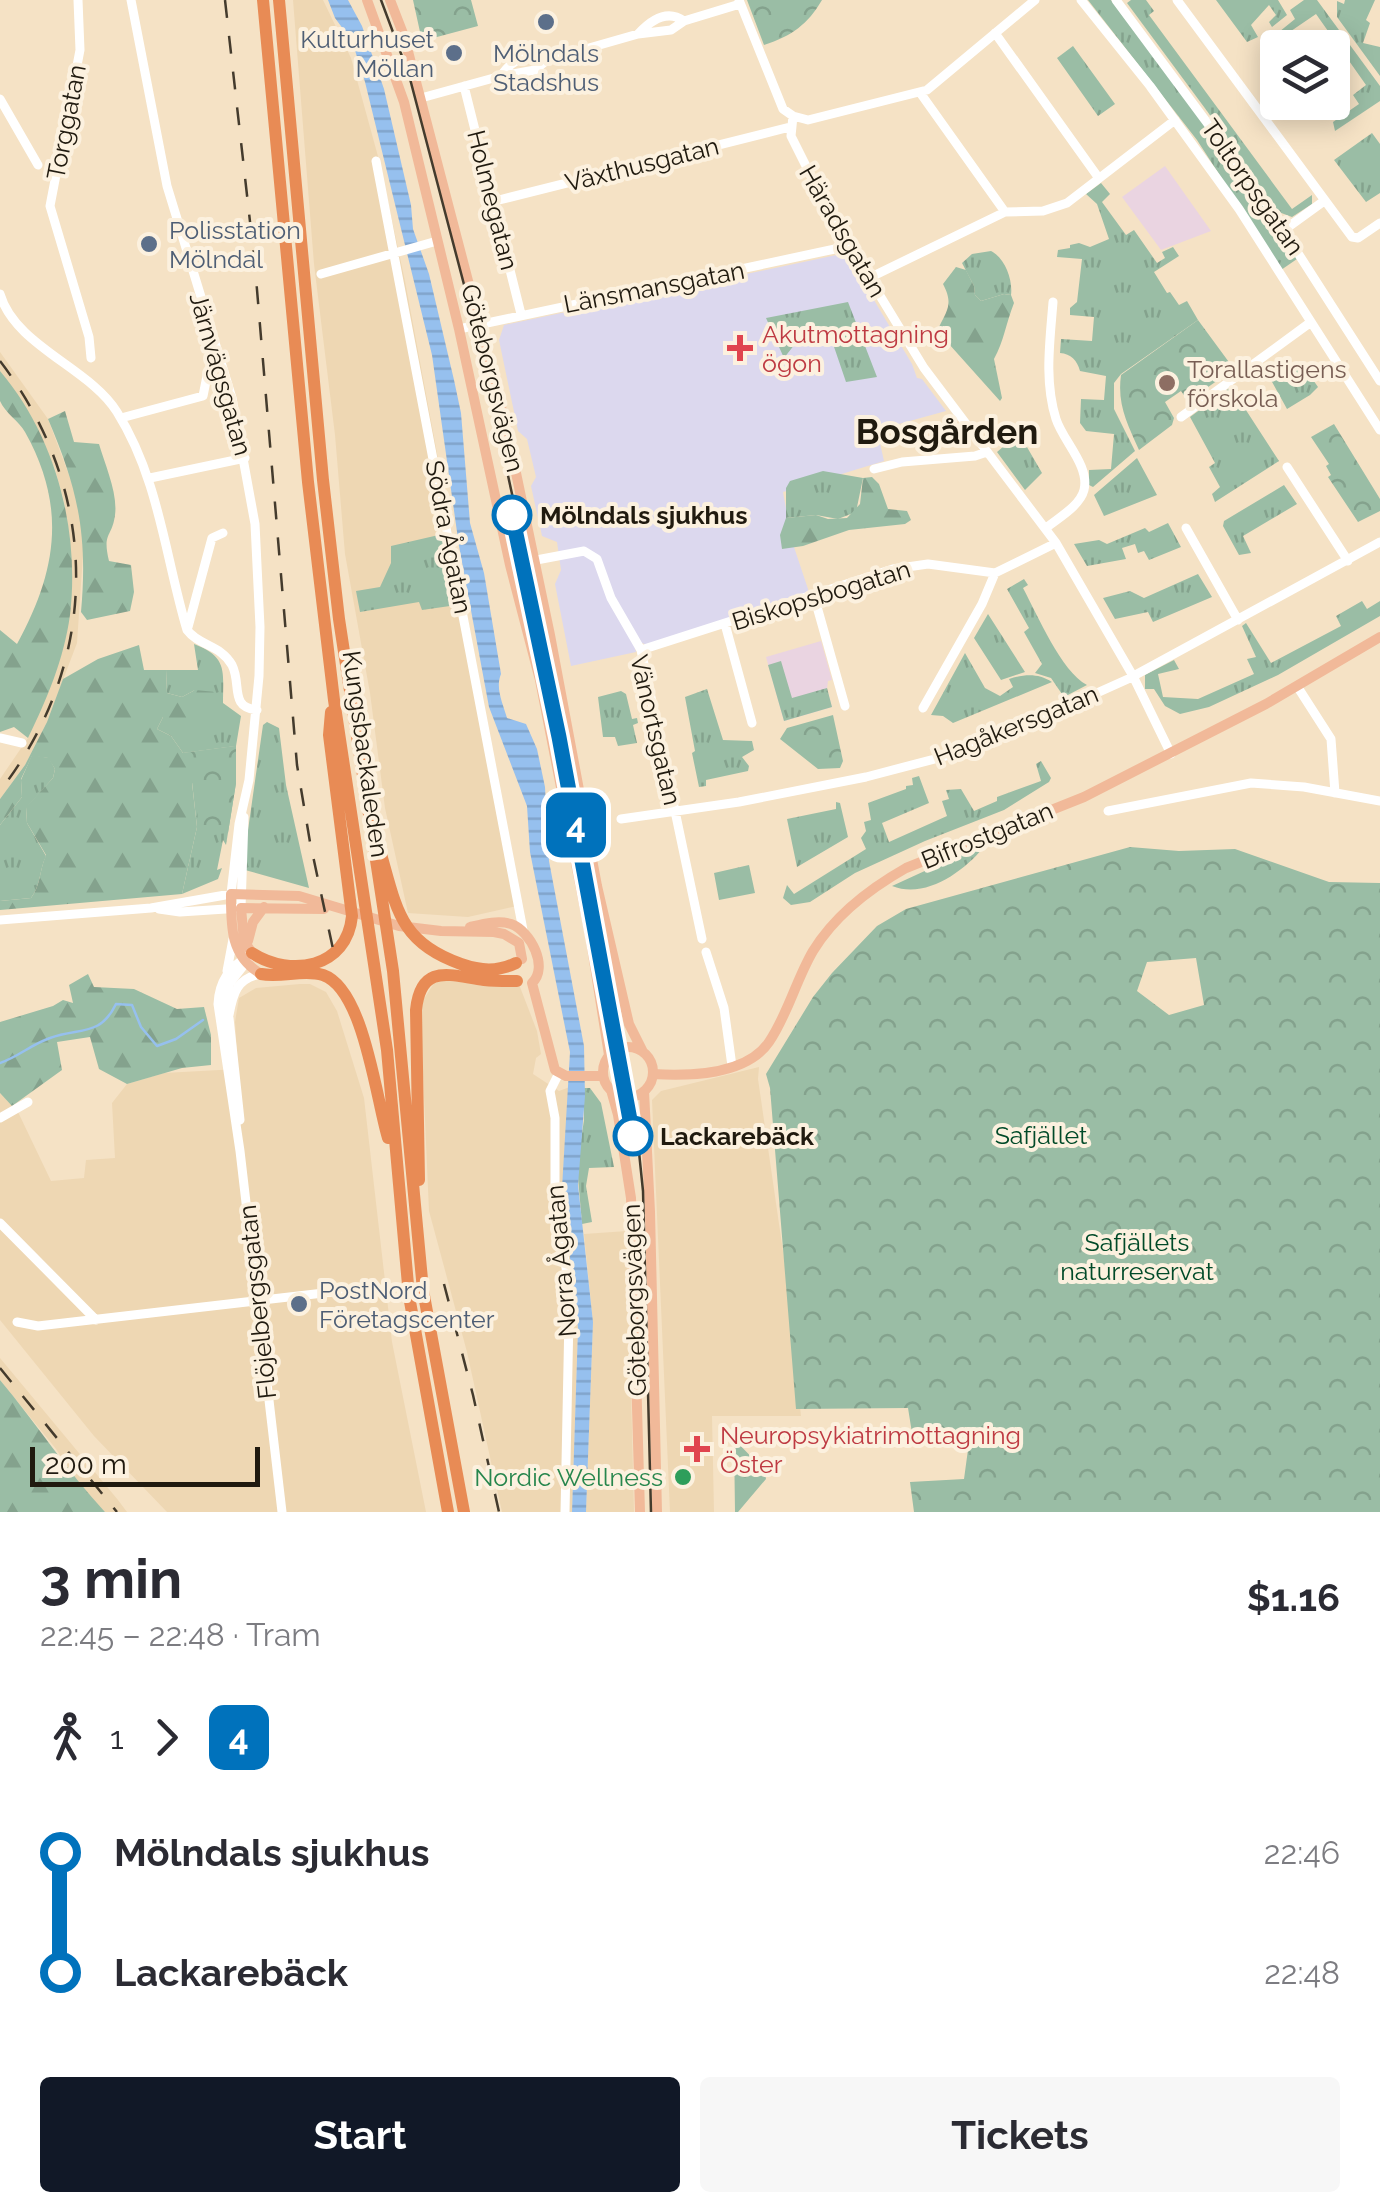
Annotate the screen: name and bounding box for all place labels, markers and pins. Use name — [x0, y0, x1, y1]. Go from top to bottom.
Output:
marker: Mölndals Stadshus — [535, 11, 557, 33]
place label: Kulturhuset Möllan — [300, 24, 435, 83]
place label: Mölndals Stadshus — [493, 38, 599, 97]
marker: Kulturhuset Möllan — [443, 42, 465, 64]
place label: Polisstation Mölndal — [169, 215, 301, 274]
marker: Polisstation Mölndal — [138, 233, 160, 255]
place label: Akutmottagning ögon — [762, 319, 949, 378]
marker: Akutmottagning ögon — [727, 335, 753, 361]
place label: Torallastigens förskola — [1187, 354, 1347, 413]
marker: Torallastigens förskola — [1156, 372, 1178, 394]
marker: Mölndals sjukhus — [493, 496, 531, 534]
place label: Mölndals sjukhus — [540, 500, 748, 530]
marker: Lackarebäck — [614, 1117, 652, 1155]
place label: Lackarebäck — [660, 1121, 815, 1151]
place label: PostNord Företagscenter — [319, 1275, 495, 1334]
marker: PostNord Företagscenter — [288, 1293, 310, 1315]
place label: Neuropsykiatrimottagning Öster — [720, 1420, 1021, 1479]
marker: Neuropsykiatrimottagning Öster — [684, 1436, 710, 1462]
place label: Nordic Wellness — [474, 1462, 663, 1492]
marker: Nordic Wellness — [672, 1466, 694, 1488]

